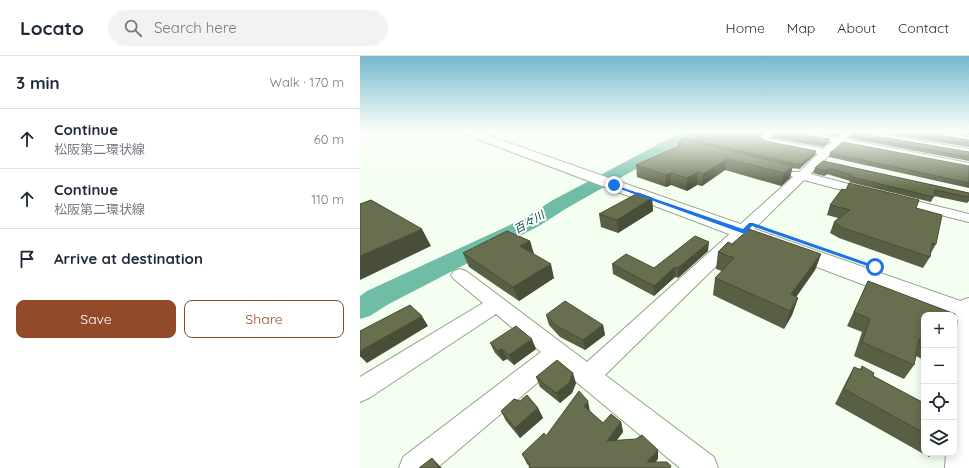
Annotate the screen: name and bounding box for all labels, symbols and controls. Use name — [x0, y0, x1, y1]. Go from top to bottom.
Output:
search box — [108, 10, 388, 46]
text: Locato — [20, 16, 84, 40]
icon: search — [122, 17, 144, 39]
text: Search here — [154, 18, 237, 37]
text: Home — [726, 19, 765, 37]
text: Map — [787, 19, 815, 37]
text: About — [837, 19, 876, 37]
text: Contact — [898, 19, 949, 37]
text: 3 min — [16, 72, 60, 93]
text: Walk · 170 m — [269, 74, 344, 90]
text: Continue — [54, 120, 118, 139]
icon: ahead — [16, 128, 38, 150]
text: 60 m — [314, 131, 344, 147]
text: 松阪第二環状線 — [54, 141, 145, 157]
route end — [605, 176, 623, 194]
text: Continue — [54, 180, 118, 199]
icon: ahead — [16, 188, 38, 210]
text: 110 m — [311, 191, 344, 207]
text: 松阪第二環状線 — [54, 201, 145, 217]
water label: 百々川 — [511, 207, 548, 236]
icon: arrive — [16, 248, 38, 270]
text: Arrive at destination — [54, 249, 203, 268]
route start — [866, 258, 884, 276]
button: Save — [16, 300, 176, 338]
button: Share — [184, 300, 344, 338]
map controls — [921, 312, 957, 456]
button: + — [921, 312, 957, 348]
button: − — [921, 348, 957, 384]
button: locate — [921, 384, 957, 420]
button: layers — [921, 420, 957, 456]

